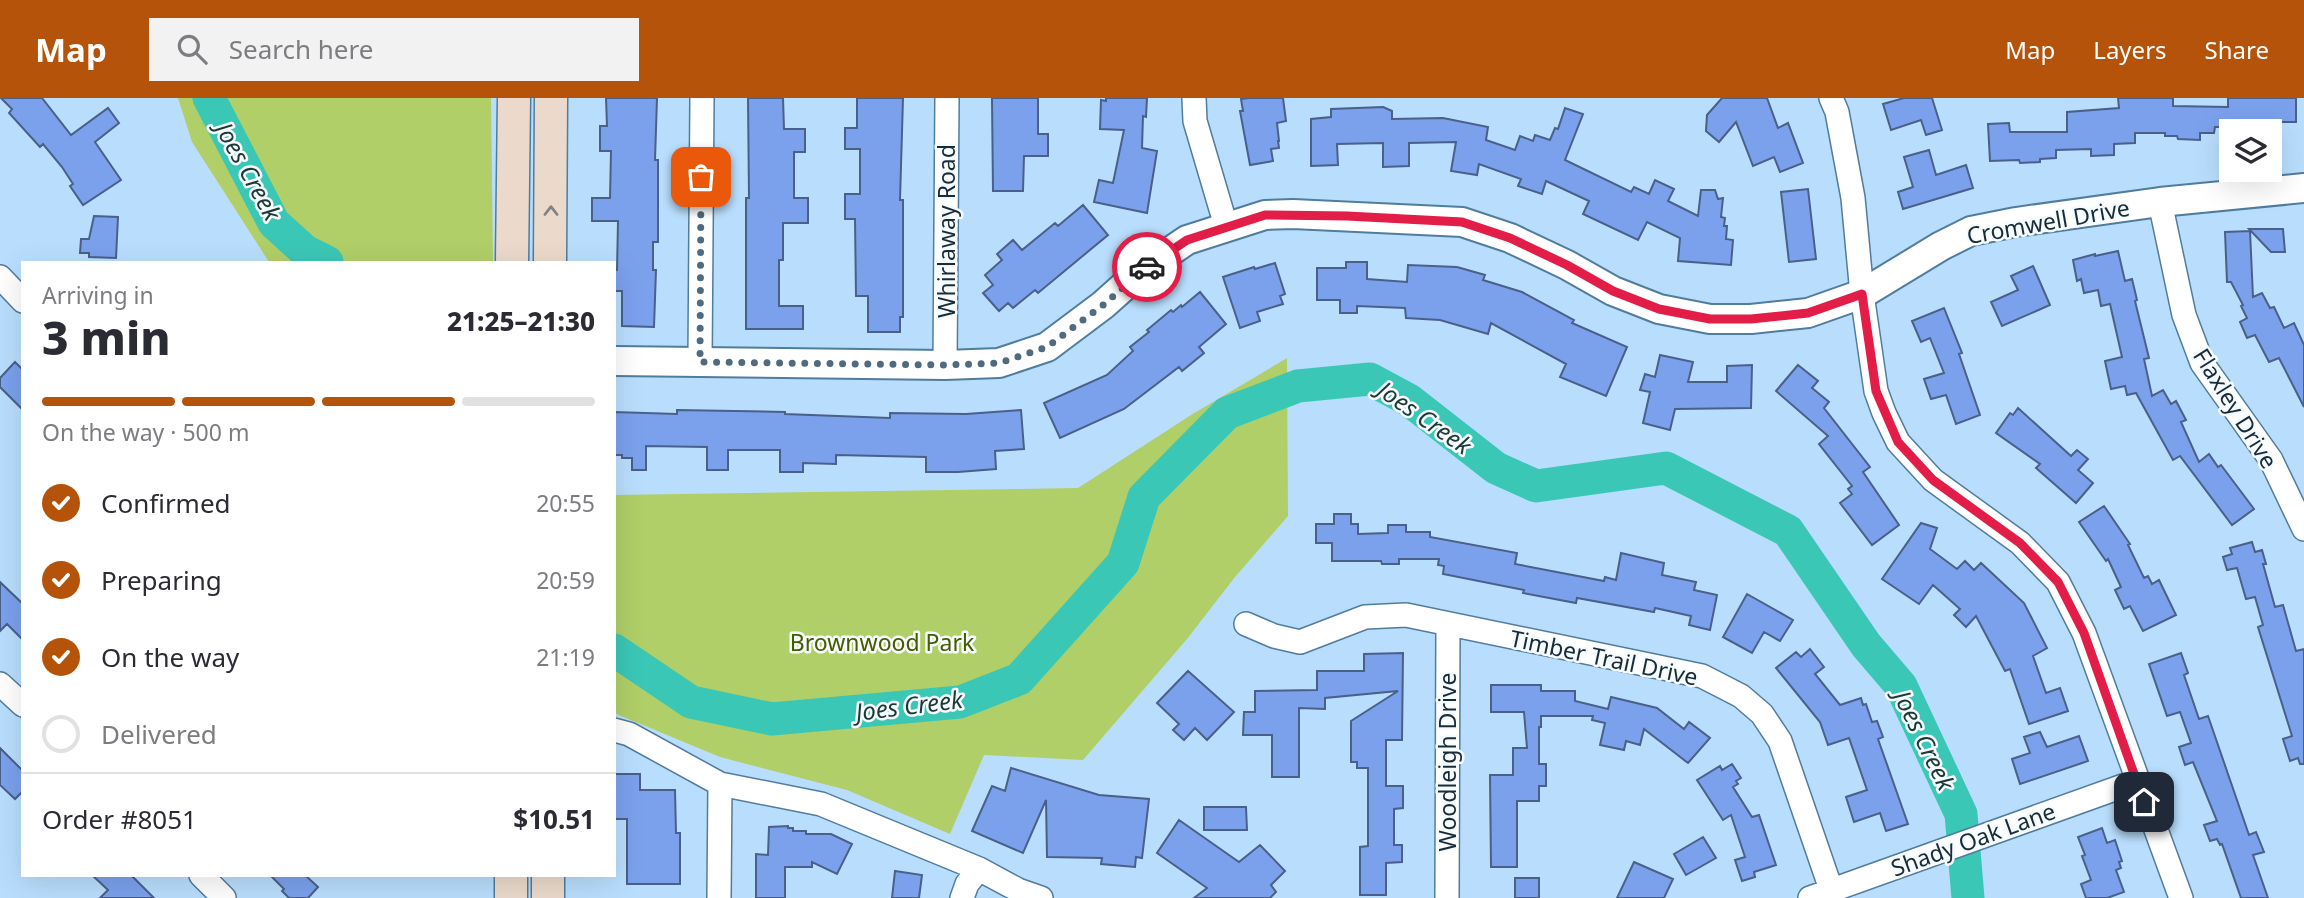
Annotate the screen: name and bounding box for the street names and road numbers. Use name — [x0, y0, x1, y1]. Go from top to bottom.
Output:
street label: Whirlaway Road — [930, 144, 962, 318]
street label: Cromwell Drive — [1964, 191, 2132, 251]
street label: Flaxley Drive — [2186, 342, 2286, 474]
street label: Timber Trail Drive — [1507, 621, 1701, 693]
street label: Woodleigh Drive — [1431, 673, 1463, 851]
street label: Shady Oak Lane — [1886, 794, 2060, 884]

